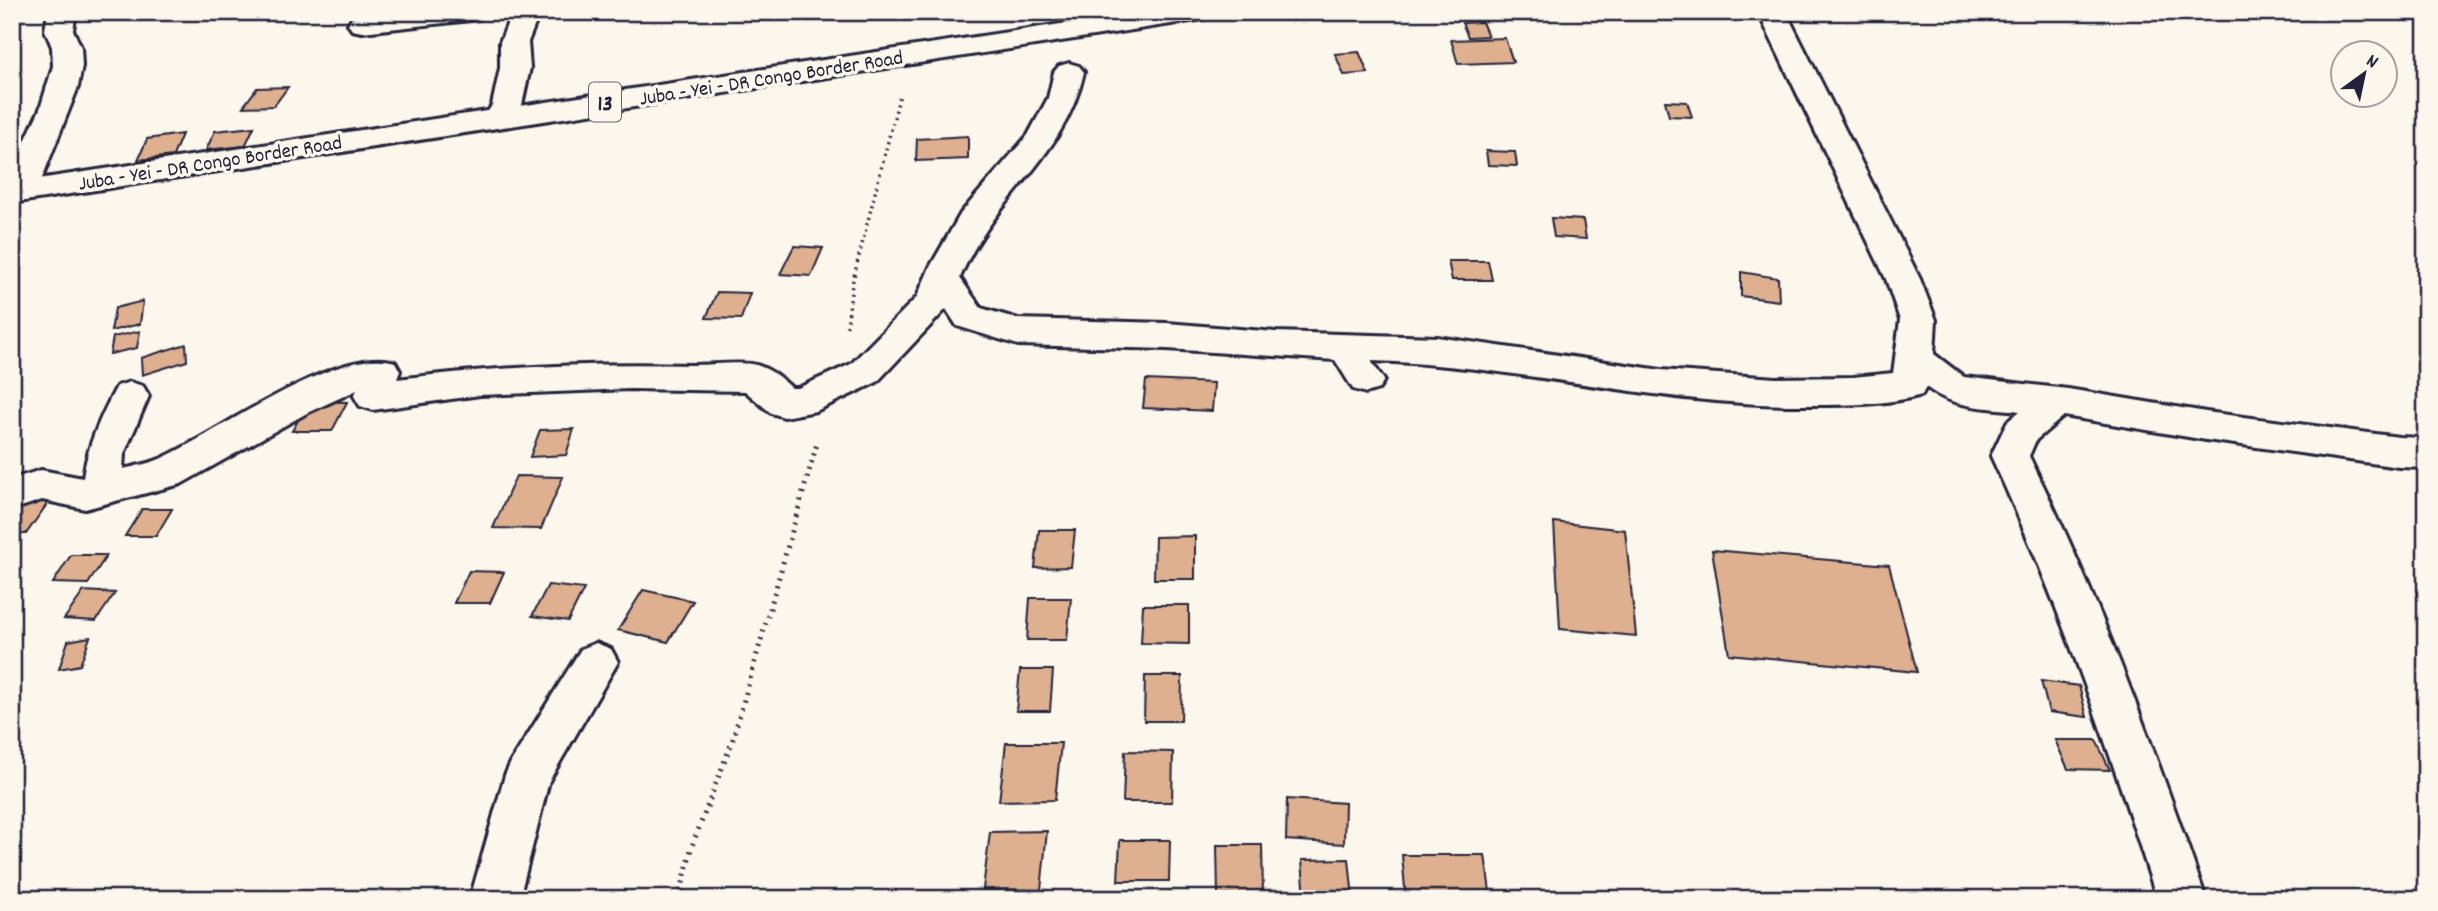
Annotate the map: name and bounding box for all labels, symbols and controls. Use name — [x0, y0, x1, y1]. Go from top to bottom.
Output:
north arrow — [2330, 38, 2400, 108]
street label: Juba - Yei - DR Congo Border Road — [637, 44, 906, 116]
text: N — [2360, 49, 2383, 77]
road number: 13 — [589, 82, 621, 122]
street label: Juba - Yei - DR Congo Border Road — [76, 129, 345, 201]

